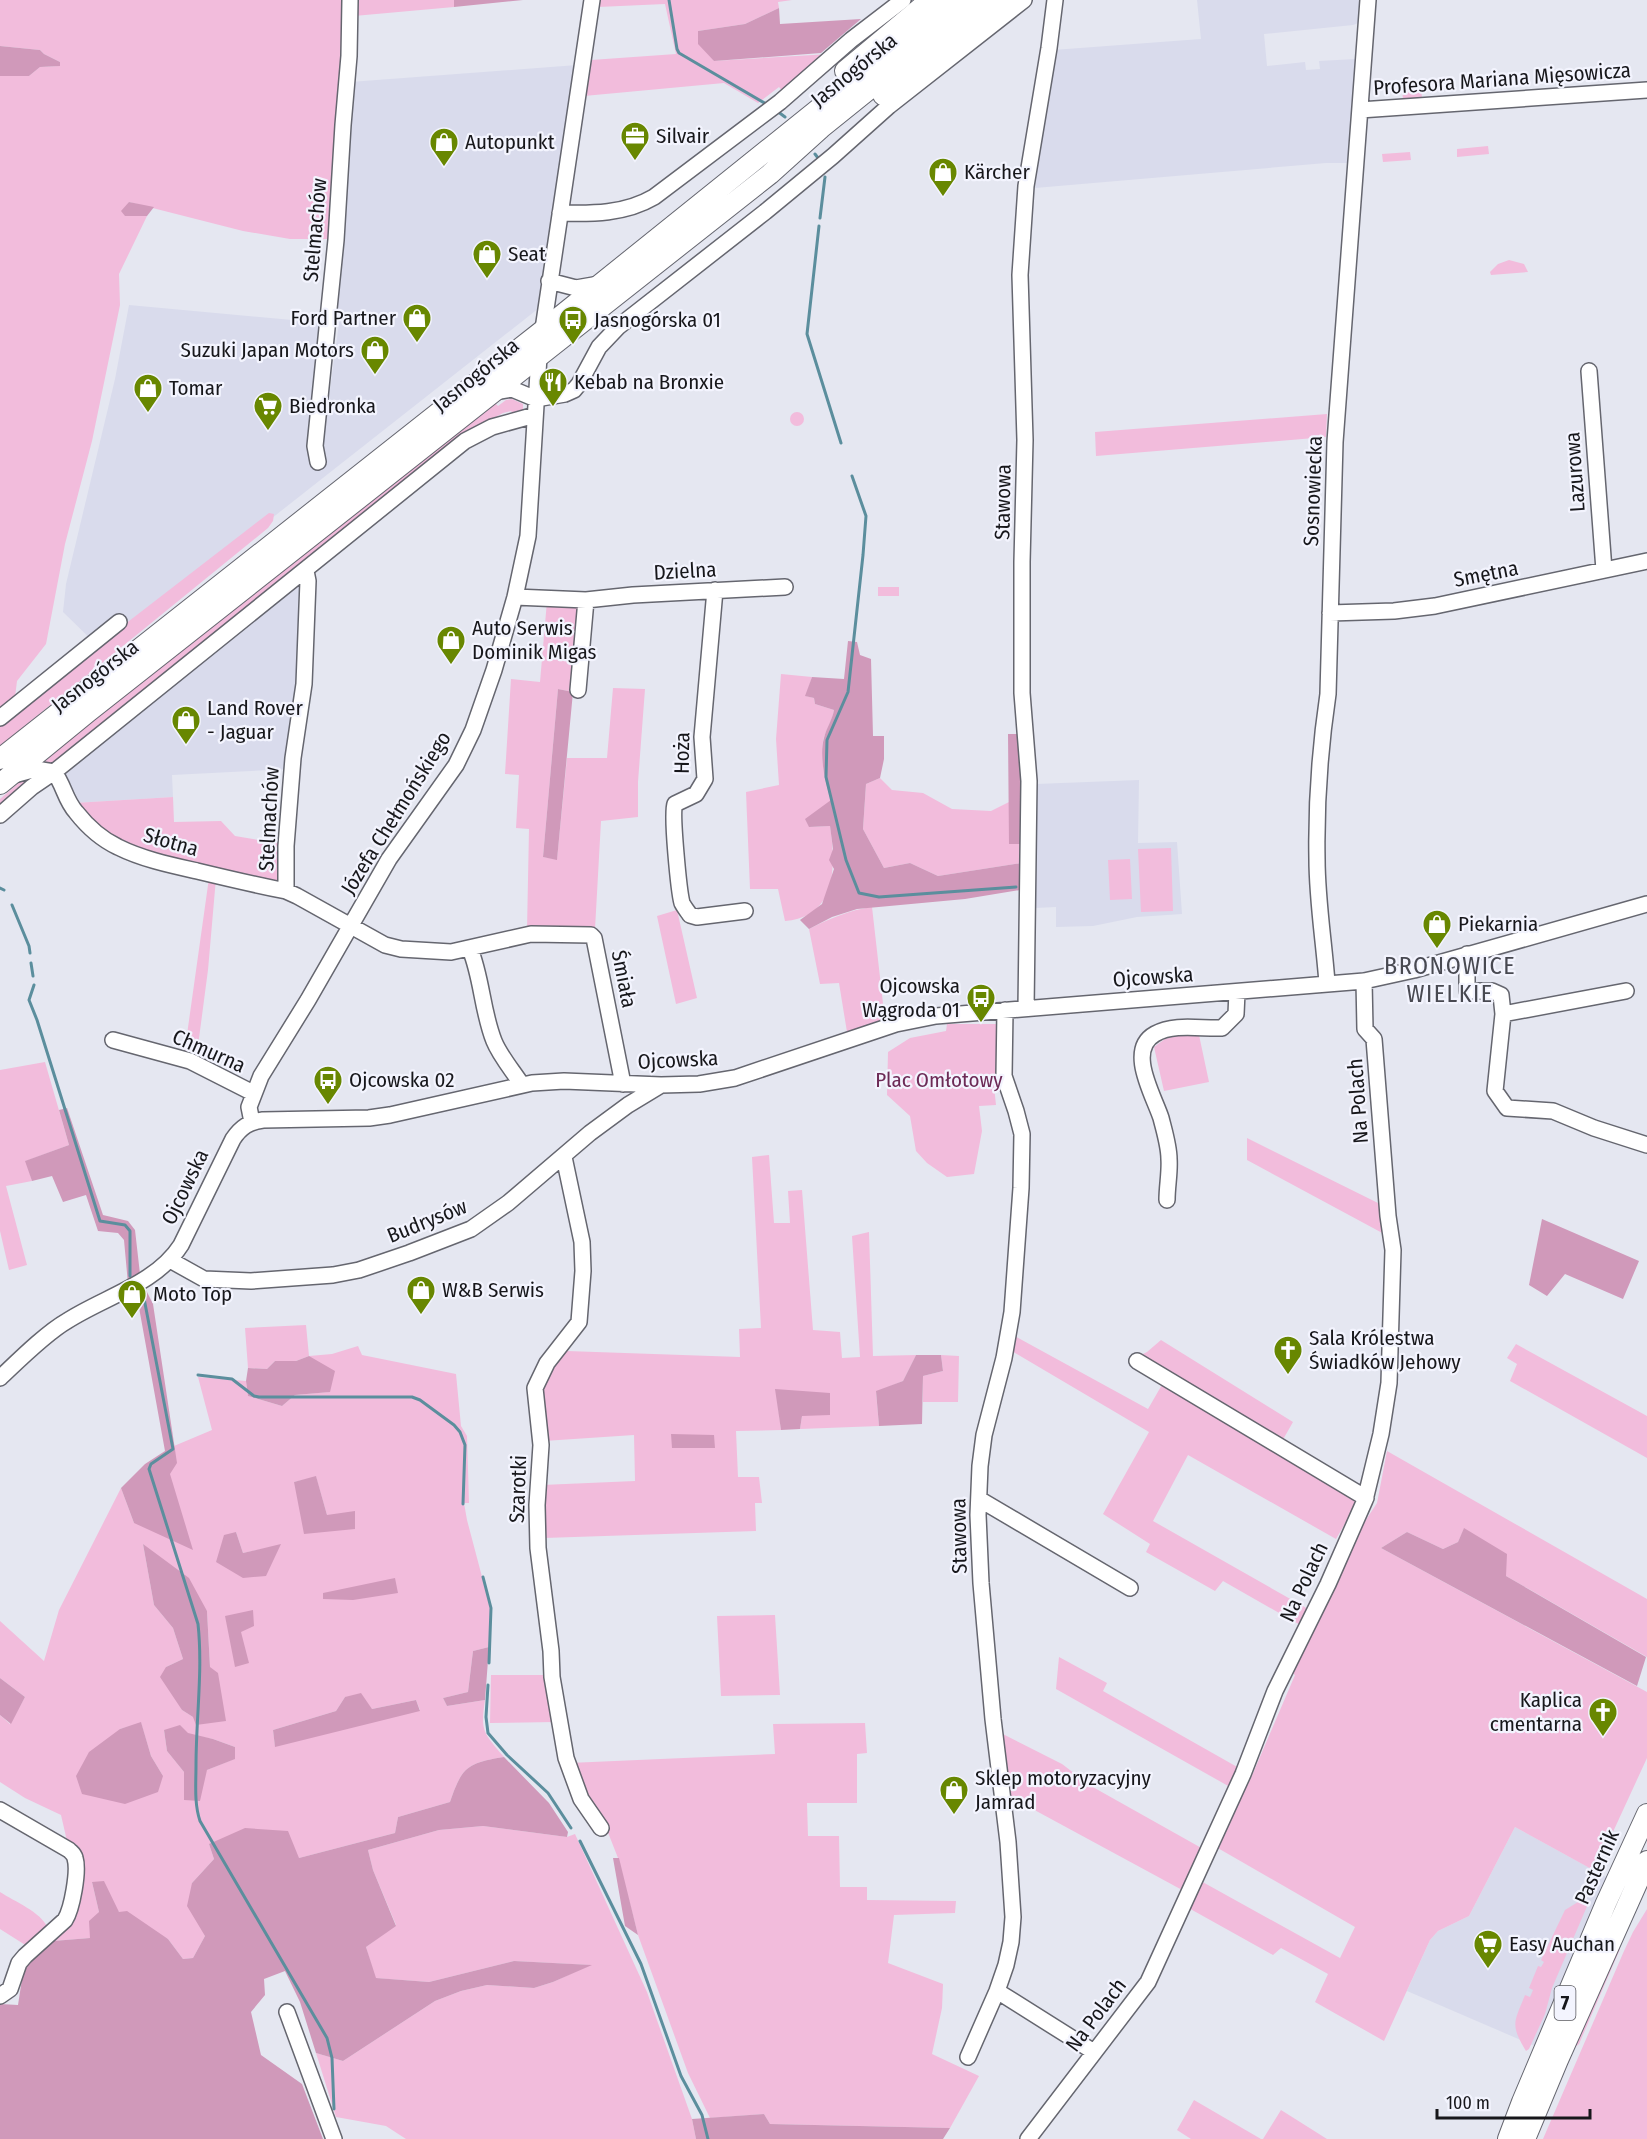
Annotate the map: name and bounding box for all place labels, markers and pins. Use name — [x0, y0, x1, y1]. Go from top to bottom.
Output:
office icon: Silvair — [619, 120, 651, 162]
place label: Silvair — [656, 123, 710, 149]
shop icon: Autopunkt — [428, 126, 460, 168]
place label: Autopunkt — [465, 129, 555, 155]
shop icon: Kärcher — [927, 156, 959, 198]
place label: Kärcher — [964, 159, 1030, 185]
shop icon: Seat — [471, 238, 503, 280]
place label: Seat — [508, 241, 546, 267]
shop icon: Ford Partner — [401, 302, 433, 344]
bus stop icon: Jasnogórska 01 — [557, 304, 589, 346]
place label: Ford Partner — [290, 305, 397, 331]
place label: Jasnogórska 01 — [594, 307, 721, 333]
shop icon: Suzuki Japan Motors — [359, 334, 391, 376]
place label: Suzuki Japan Motors — [181, 337, 354, 363]
restaurant icon: Kebab na Bronxie — [537, 366, 569, 408]
place label: Kebab na Bronxie — [574, 369, 724, 395]
shop icon: Tomar — [132, 372, 164, 414]
place label: Tomar — [169, 375, 223, 401]
supermarket icon: Biedronka — [252, 390, 284, 432]
place label: Biedronka — [289, 393, 376, 419]
place label: Auto Serwis Dominik Migas — [472, 615, 597, 665]
shop icon: Auto Serwis Dominik Migas — [435, 624, 467, 666]
place label: Land Rover - Jaguar — [207, 695, 303, 745]
shop icon: Land Rover - Jaguar — [170, 704, 202, 746]
shop icon: Piekarnia — [1421, 908, 1453, 950]
place label: Piekarnia — [1458, 911, 1538, 937]
place label: Ojcowska Wągroda 01 — [862, 973, 960, 1023]
bus stop icon: Ojcowska Wągroda 01 — [965, 982, 997, 1024]
bus stop icon: Ojcowska 02 — [312, 1064, 344, 1106]
place label: Ojcowska 02 — [349, 1067, 455, 1093]
shop icon: W&B Serwis — [405, 1274, 437, 1316]
place label: W&B Serwis — [442, 1277, 544, 1303]
shop icon: Moto Top — [116, 1278, 148, 1320]
place label: Moto Top — [153, 1281, 232, 1307]
place label: Sala Królestwa Świadków Jehowy — [1309, 1325, 1461, 1375]
church icon: Sala Królestwa Świadków Jehowy — [1272, 1334, 1304, 1376]
place label: Kaplica cmentarna — [1490, 1687, 1582, 1737]
church icon: Kaplica cmentarna — [1587, 1696, 1619, 1738]
place label: Sklep motoryzacyjny Jamrad — [975, 1765, 1152, 1815]
shop icon: Sklep motoryzacyjny Jamrad — [938, 1774, 970, 1816]
supermarket icon: Easy Auchan — [1472, 1928, 1504, 1970]
place label: Easy Auchan — [1509, 1931, 1615, 1957]

